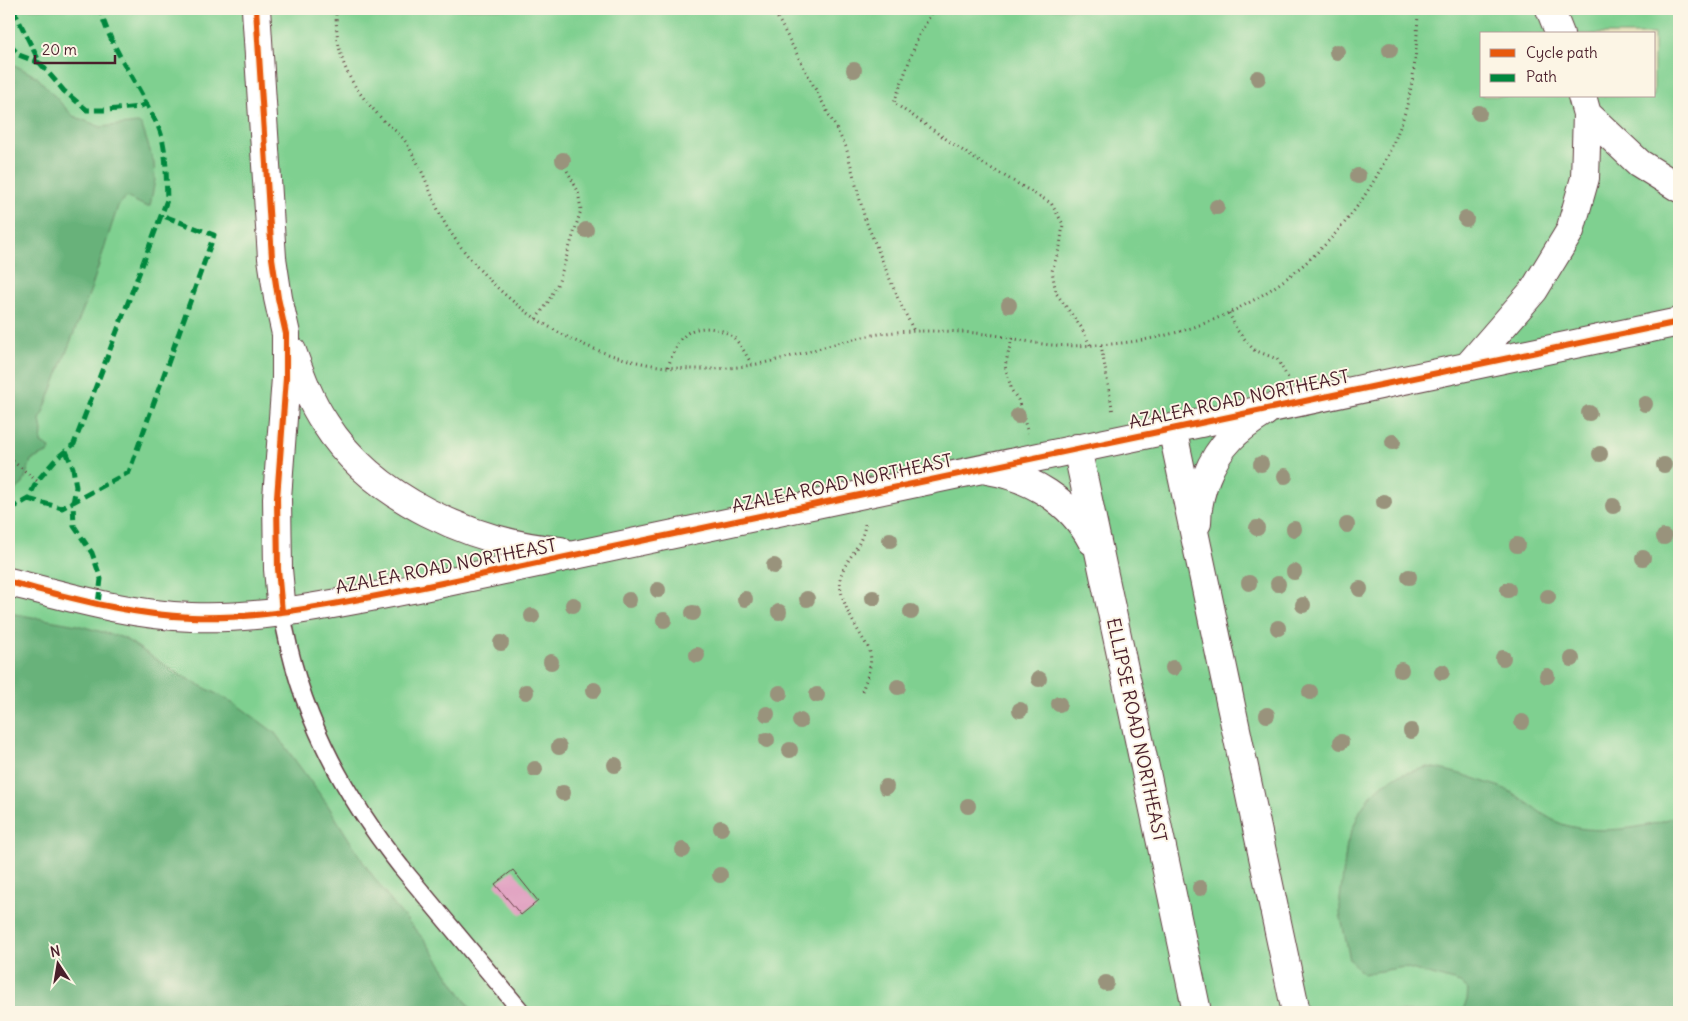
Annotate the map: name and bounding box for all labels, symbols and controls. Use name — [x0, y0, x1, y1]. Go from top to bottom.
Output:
scale bar — [35, 32, 115, 64]
legend — [1480, 32, 1656, 98]
text: 20 m — [42, 40, 77, 59]
text: Cycle path — [1526, 43, 1598, 62]
text: Path — [1526, 67, 1557, 86]
street label: AZALEA ROAD NORTHEAST — [1127, 364, 1351, 434]
street label: AZALEA ROAD NORTHEAST — [730, 448, 954, 518]
street label: AZALEA ROAD NORTHEAST — [333, 533, 559, 599]
street label: ELLIPSE ROAD NORTHEAST — [1102, 616, 1172, 844]
north arrow — [32, 938, 82, 988]
text: N — [49, 941, 62, 961]

